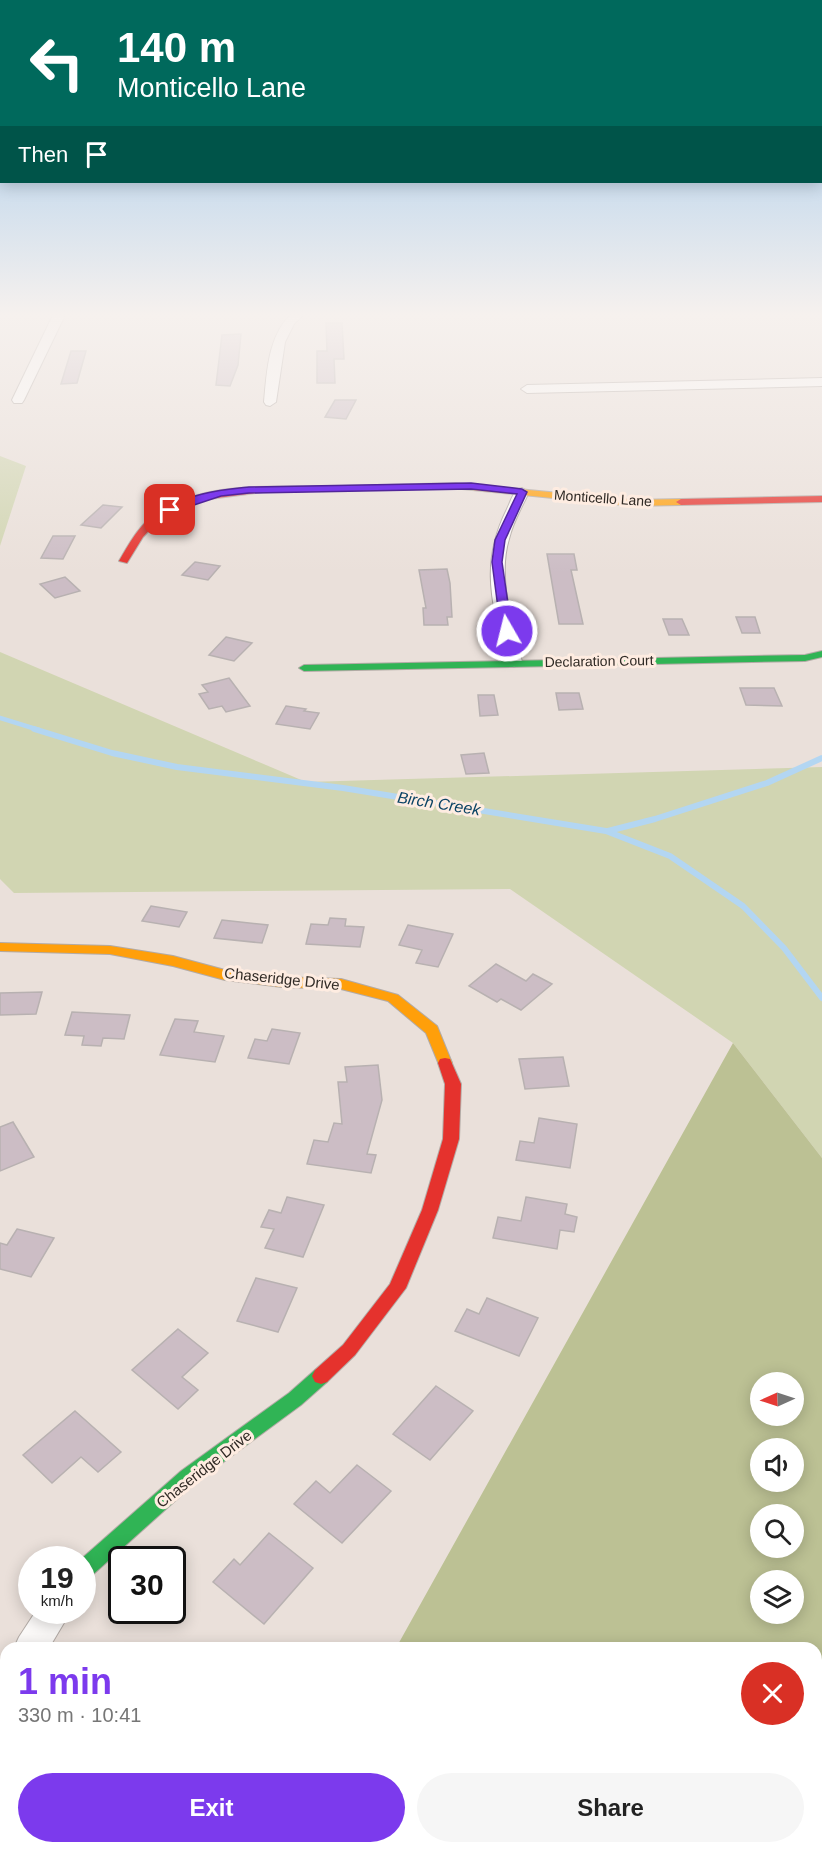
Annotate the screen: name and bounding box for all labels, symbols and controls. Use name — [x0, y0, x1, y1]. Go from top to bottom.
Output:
icon: left — [18, 24, 96, 102]
text: 140 m — [117, 24, 236, 71]
text: Monticello Lane — [117, 73, 306, 103]
icon: arrive — [80, 138, 113, 171]
text: Then — [18, 142, 68, 167]
pin — [144, 484, 195, 535]
street label: Monticello Lane — [554, 487, 653, 509]
icon: arrive — [153, 493, 186, 526]
position arrow — [475, 599, 539, 663]
street label: Declaration Court — [544, 652, 654, 670]
water label: Birch Creek — [396, 789, 483, 819]
street label: Chaseridge Drive — [224, 964, 341, 993]
north arrow — [750, 1372, 804, 1426]
map controls — [750, 1372, 804, 1624]
street label: Chaseridge Drive — [153, 1426, 255, 1511]
button: sound — [750, 1438, 804, 1492]
button: search — [750, 1504, 804, 1558]
speed limit sign: 30 — [108, 1546, 186, 1624]
text: 19 — [40, 1561, 74, 1594]
button: layers — [750, 1570, 804, 1624]
text: km/h — [41, 1592, 73, 1609]
text: 1 min — [18, 1661, 112, 1702]
button: close — [741, 1662, 804, 1725]
text: 330 m · 10:41 — [18, 1704, 141, 1726]
button: Exit — [18, 1773, 405, 1842]
button: Share — [417, 1773, 804, 1842]

